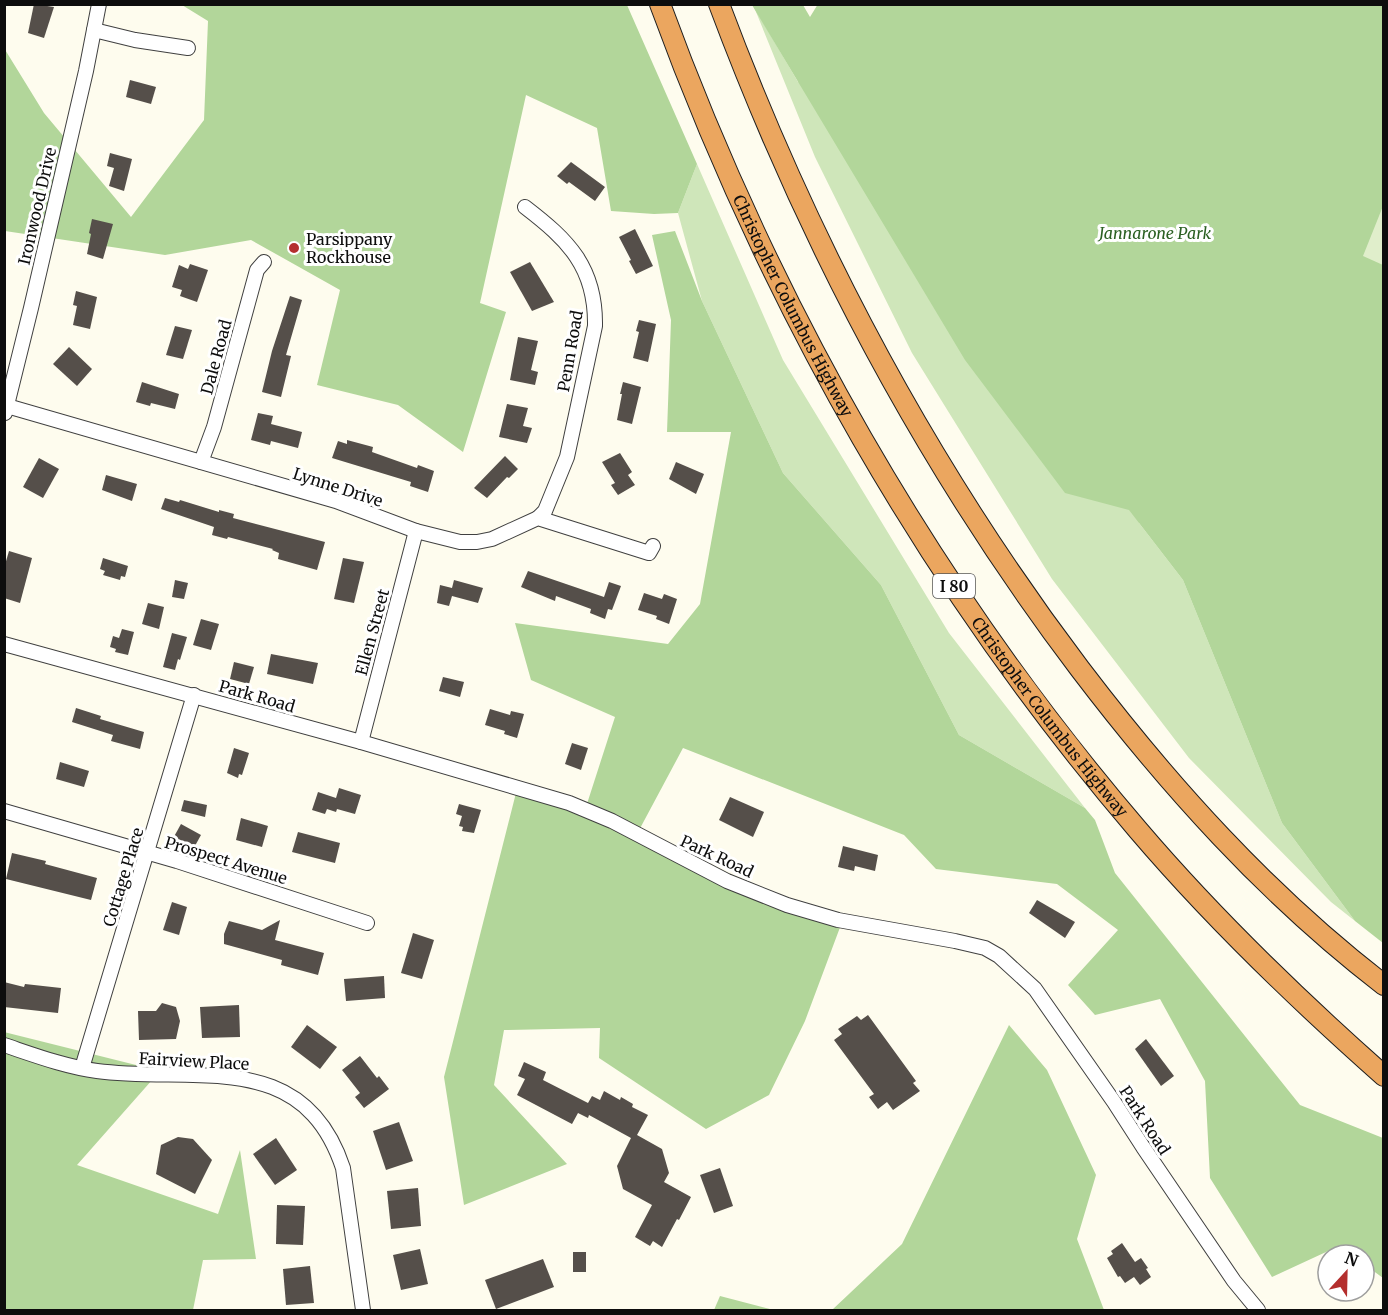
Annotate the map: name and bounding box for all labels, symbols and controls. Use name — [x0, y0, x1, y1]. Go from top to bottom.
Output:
street label: Ironwood Drive — [14, 145, 60, 267]
street label: Christopher Columbus Highway — [729, 192, 858, 421]
park label: Jannarone Park — [1097, 223, 1211, 243]
place label: Parsippany Rockhouse — [306, 229, 393, 267]
marker: Parsippany Rockhouse — [287, 241, 301, 255]
street label: Penn Road — [553, 308, 587, 393]
street label: Dale Road — [196, 317, 236, 397]
street label: Lynne Drive — [291, 463, 385, 511]
road number: I 80 — [933, 574, 975, 598]
street label: Ellen Street — [351, 586, 393, 677]
street label: Christopher Columbus Highway — [968, 613, 1133, 821]
street label: Park Road — [217, 676, 298, 716]
street label: Cottage Place — [98, 825, 148, 929]
street label: Park Road — [677, 830, 757, 882]
street label: Prospect Avenue — [162, 832, 290, 888]
street label: Fairview Place — [138, 1048, 250, 1074]
street label: Park Road — [1115, 1082, 1175, 1159]
north arrow — [1316, 1243, 1376, 1303]
text: N — [1342, 1247, 1362, 1271]

